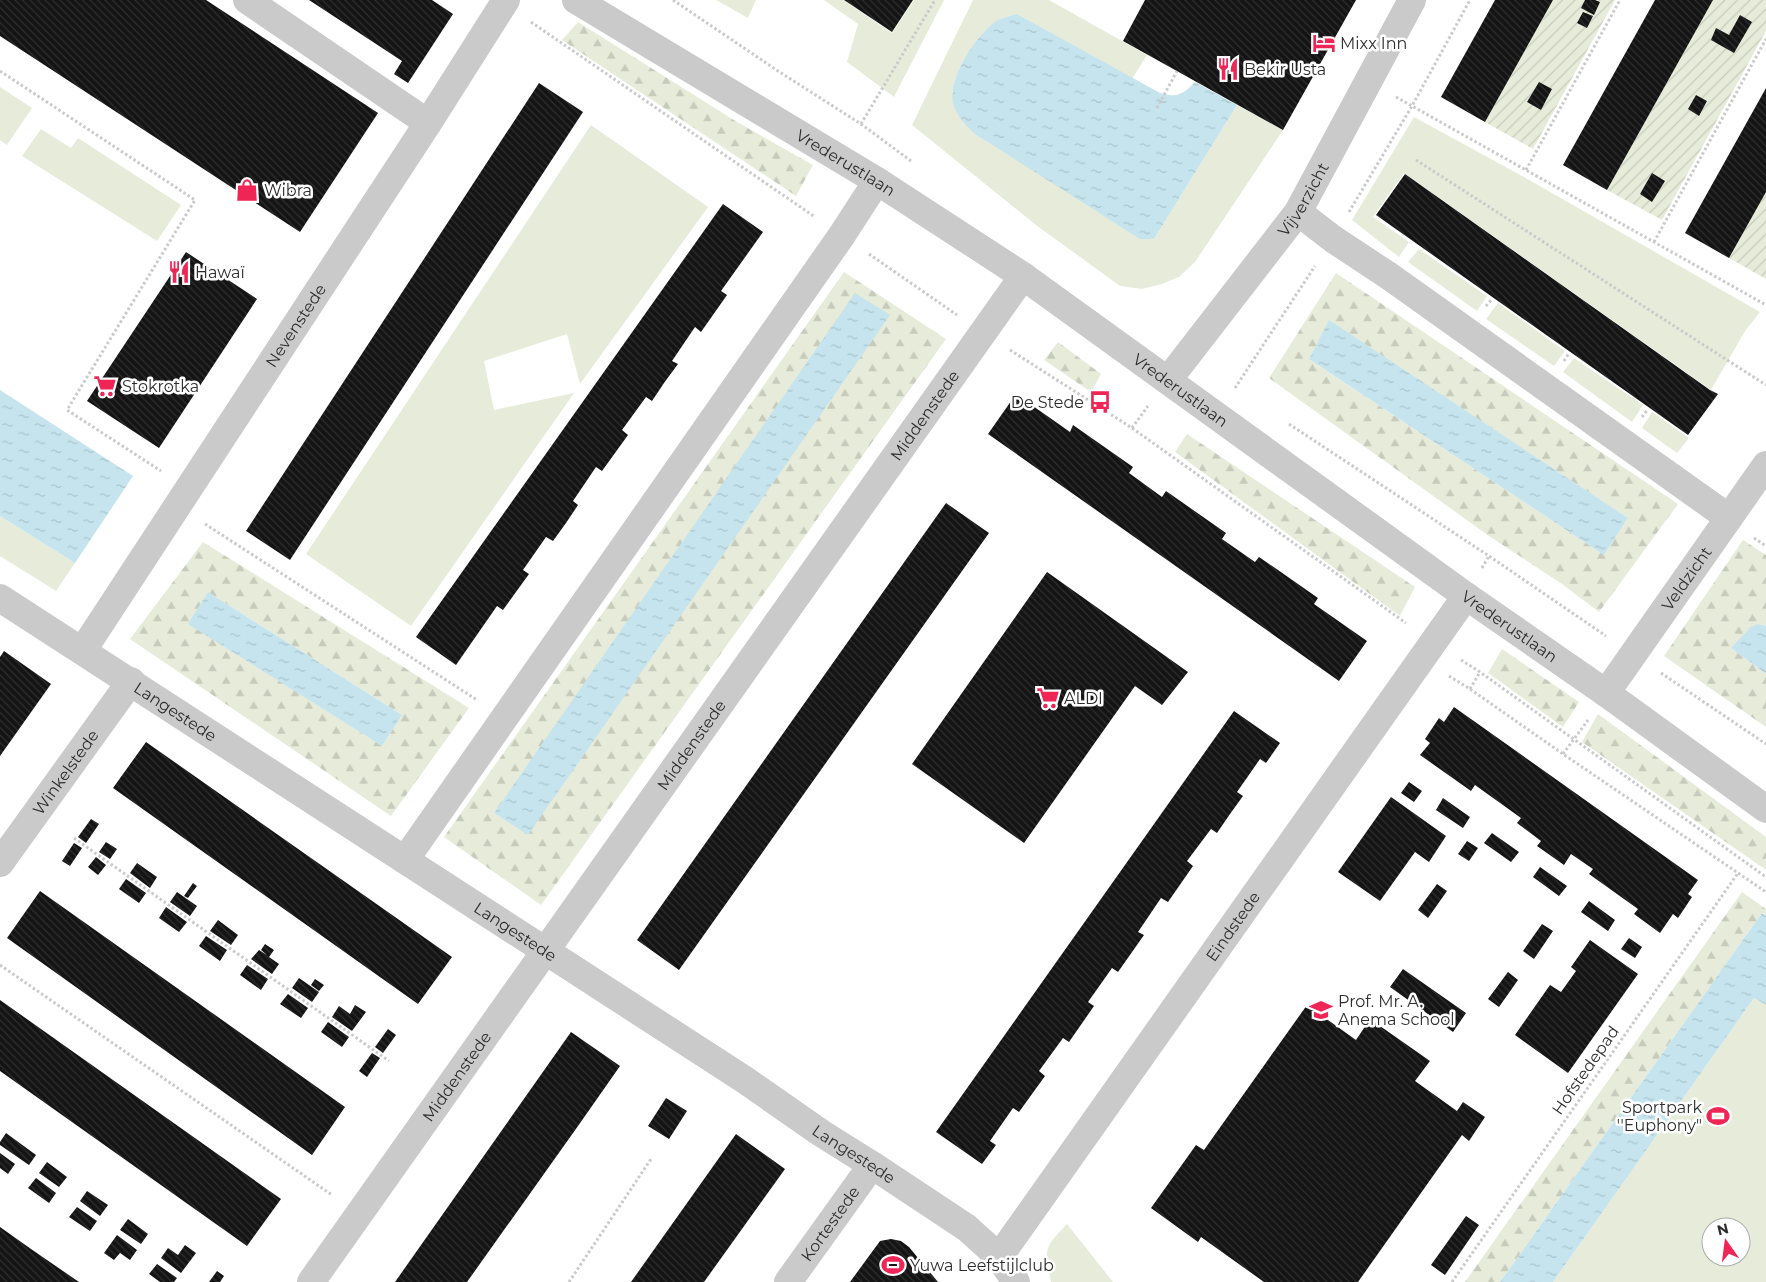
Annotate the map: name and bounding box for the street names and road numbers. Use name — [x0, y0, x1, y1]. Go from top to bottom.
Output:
street label: Vrederustlaan — [793, 126, 899, 200]
street label: Vijverzicht — [1274, 159, 1333, 240]
street label: Nevenstede — [262, 280, 330, 371]
street label: Vrederustlaan — [1129, 350, 1232, 431]
street label: Middenstede — [887, 367, 963, 464]
street label: Veldzicht — [1658, 543, 1716, 614]
street label: Vrederustlaan — [1458, 587, 1561, 667]
street label: Langestede — [130, 678, 220, 746]
street label: Middenstede — [653, 696, 730, 794]
street label: Winkelstede — [29, 726, 103, 819]
street label: Eindstede — [1202, 888, 1264, 965]
street label: Langestede — [470, 898, 560, 966]
street label: Hofstedepad — [1548, 1022, 1623, 1118]
street label: Middenstede — [419, 1028, 495, 1125]
street label: Langestede — [808, 1121, 899, 1188]
street label: Kortestede — [797, 1183, 864, 1265]

